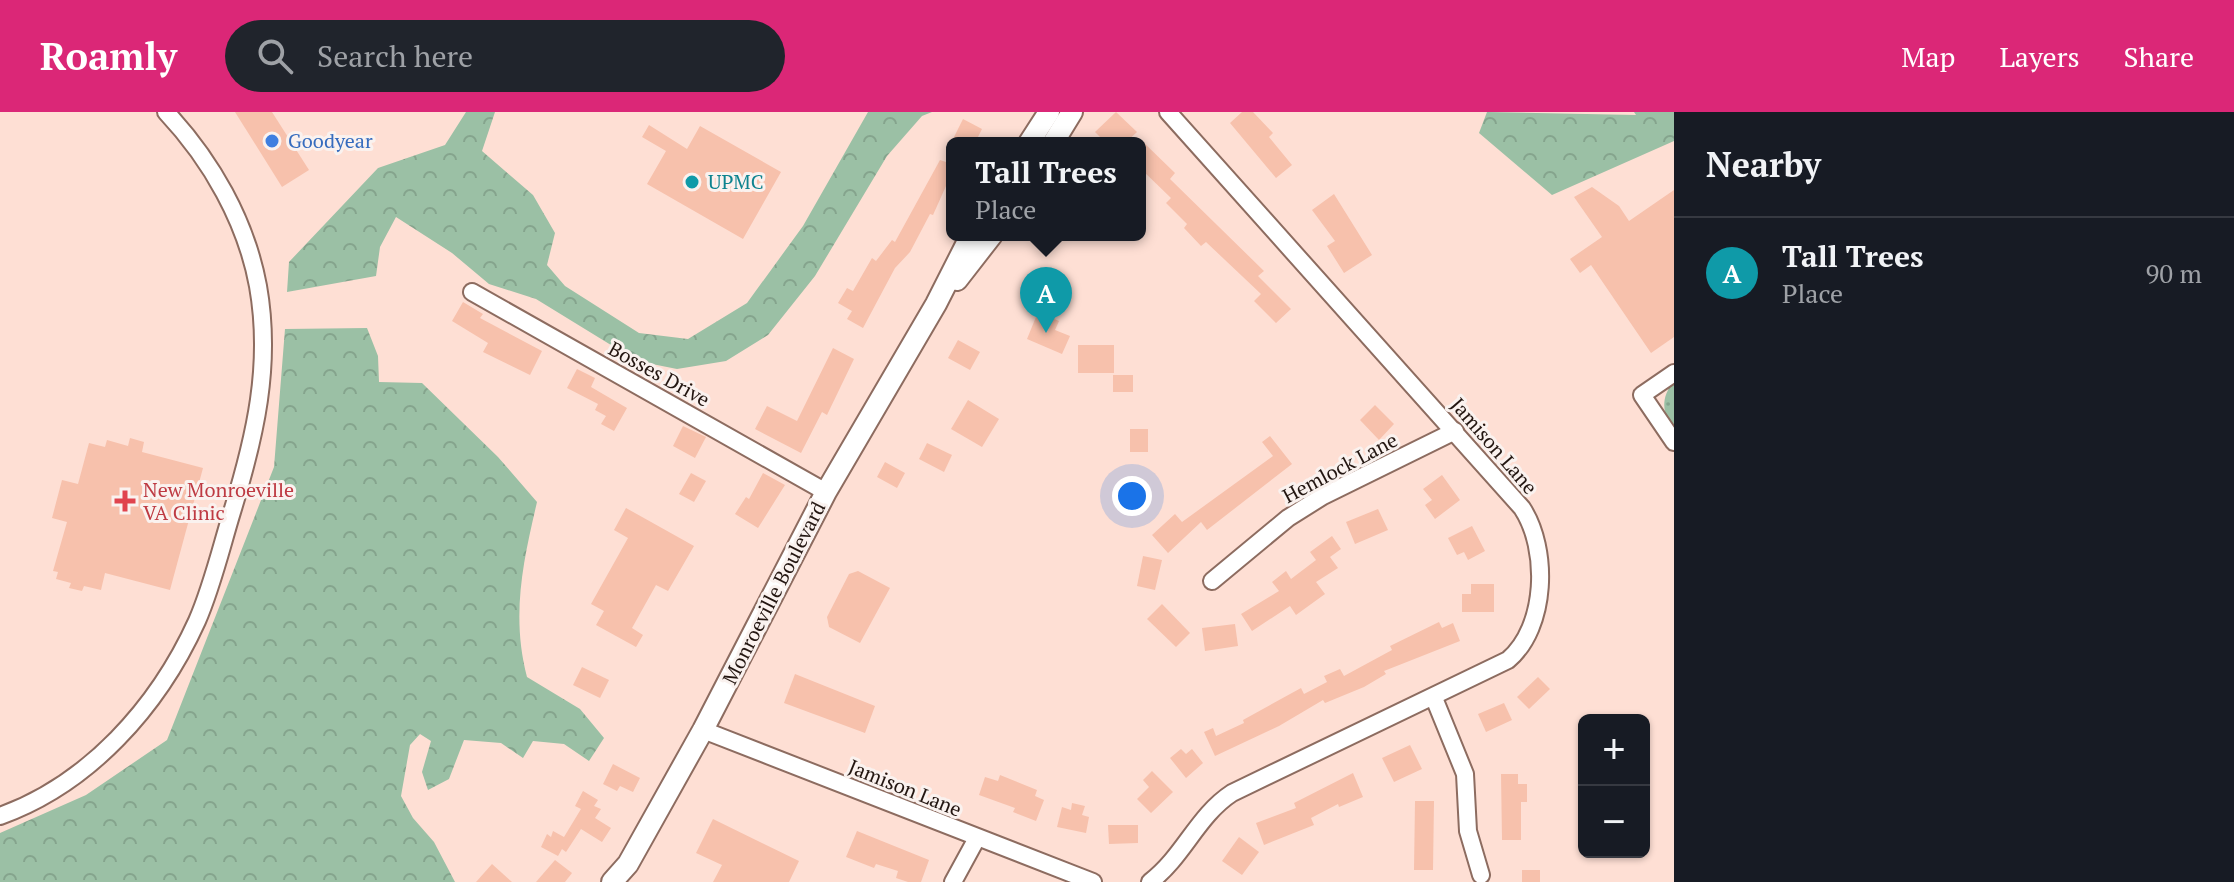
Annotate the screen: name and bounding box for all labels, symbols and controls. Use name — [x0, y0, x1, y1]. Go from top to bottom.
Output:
search box — [225, 20, 785, 92]
text: Roamly — [40, 31, 177, 81]
icon: search — [253, 34, 297, 78]
text: Search here — [317, 36, 473, 76]
text: Map — [1901, 38, 1955, 75]
text: Layers — [1999, 38, 2080, 75]
text: Share — [2124, 38, 2194, 75]
place label: Goodyear — [288, 127, 373, 154]
marker: Goodyear — [263, 132, 281, 150]
popup — [946, 137, 1146, 241]
text: Nearby — [1706, 142, 1821, 187]
text: Tall Trees — [975, 152, 1117, 192]
place label: UPMC — [708, 168, 764, 195]
marker: UPMC — [683, 173, 701, 191]
text: Place — [975, 192, 1036, 226]
text: Tall Trees — [1782, 236, 1924, 276]
text: A — [1723, 256, 1741, 290]
text: 90 m — [2146, 256, 2202, 290]
pin: A — [1020, 267, 1072, 333]
text: Place — [1782, 276, 1843, 310]
street label: Bosses Drive — [604, 335, 715, 413]
street label: Jamison Lane — [1445, 392, 1544, 500]
street label: Hemlock Lane — [1278, 426, 1402, 509]
place label: New Monroeville VA Clinic — [143, 476, 294, 526]
your location — [1112, 476, 1152, 516]
marker: New Monroeville VA Clinic — [114, 490, 136, 512]
street label: Monroeville Boulevard — [716, 497, 831, 689]
map controls — [1578, 714, 1650, 858]
button: + — [1578, 714, 1650, 786]
street label: Jamison Lane — [845, 753, 966, 822]
button: − — [1578, 786, 1650, 858]

